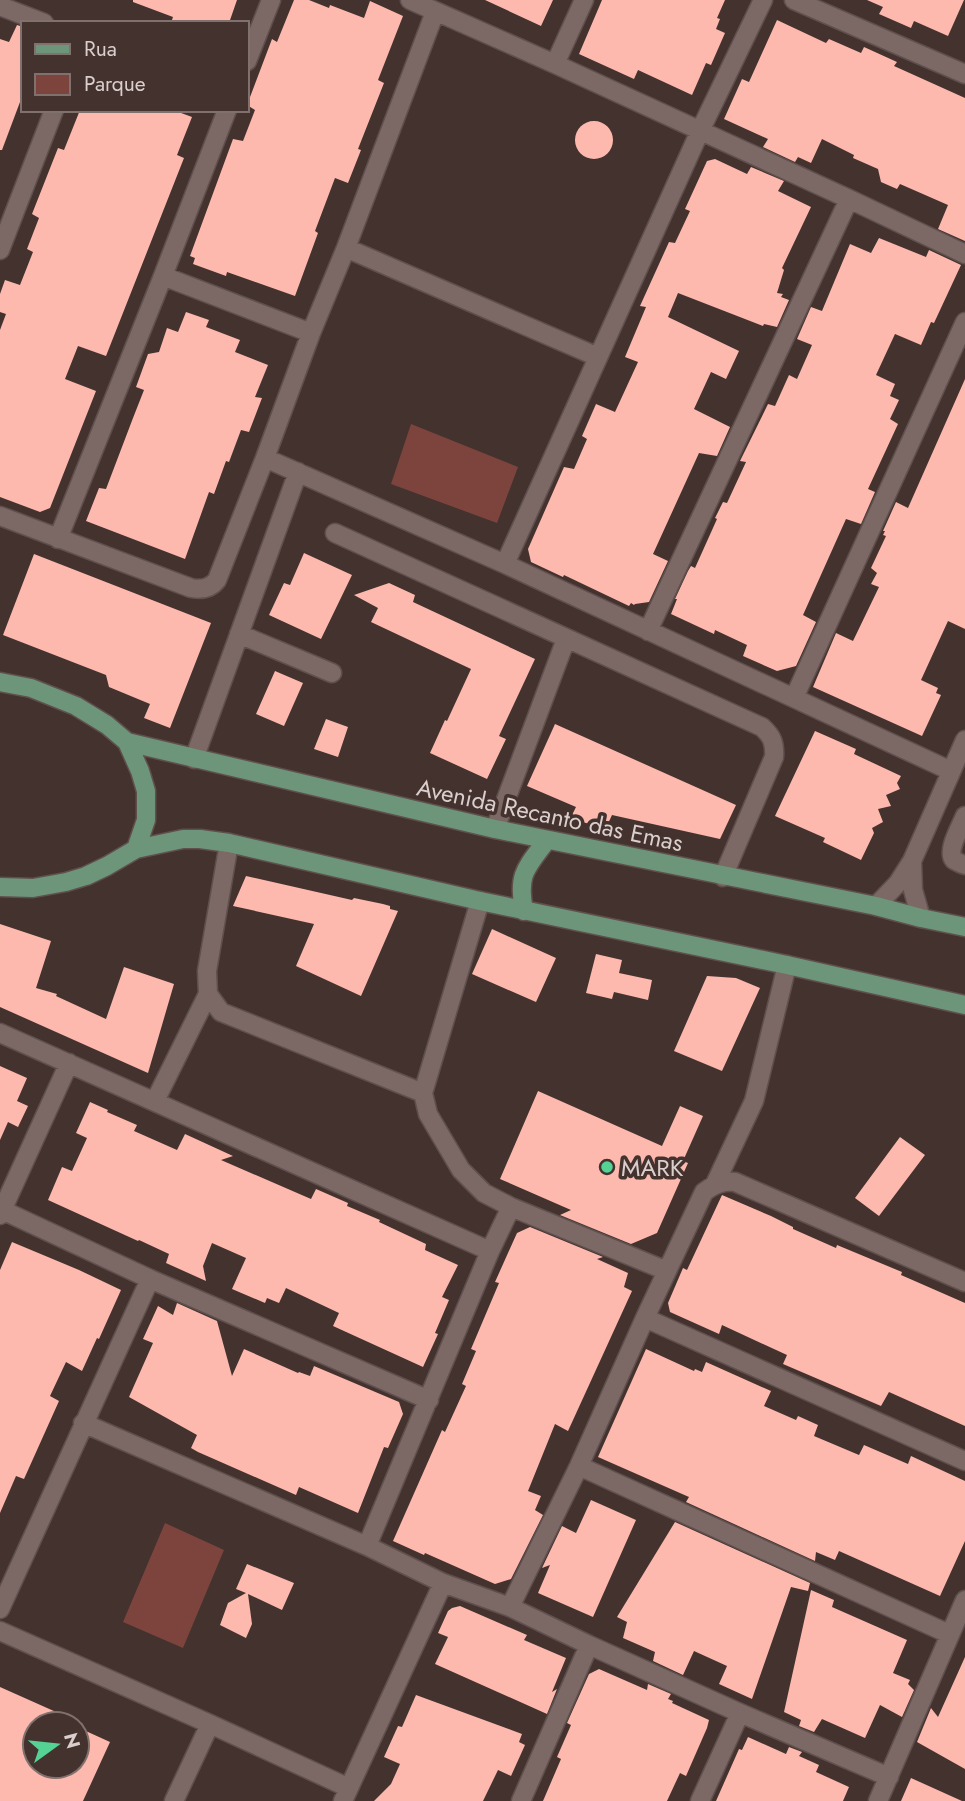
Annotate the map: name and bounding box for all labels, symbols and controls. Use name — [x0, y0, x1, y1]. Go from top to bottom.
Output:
legend — [21, 21, 248, 112]
text: Rua — [84, 34, 117, 64]
text: Parque — [84, 69, 146, 99]
street label: Avenida Recanto das Emas — [414, 770, 686, 860]
place label: MARK — [621, 1150, 684, 1185]
marker: MARK — [599, 1159, 615, 1175]
north arrow — [21, 1710, 91, 1780]
text: N — [57, 1730, 87, 1752]

